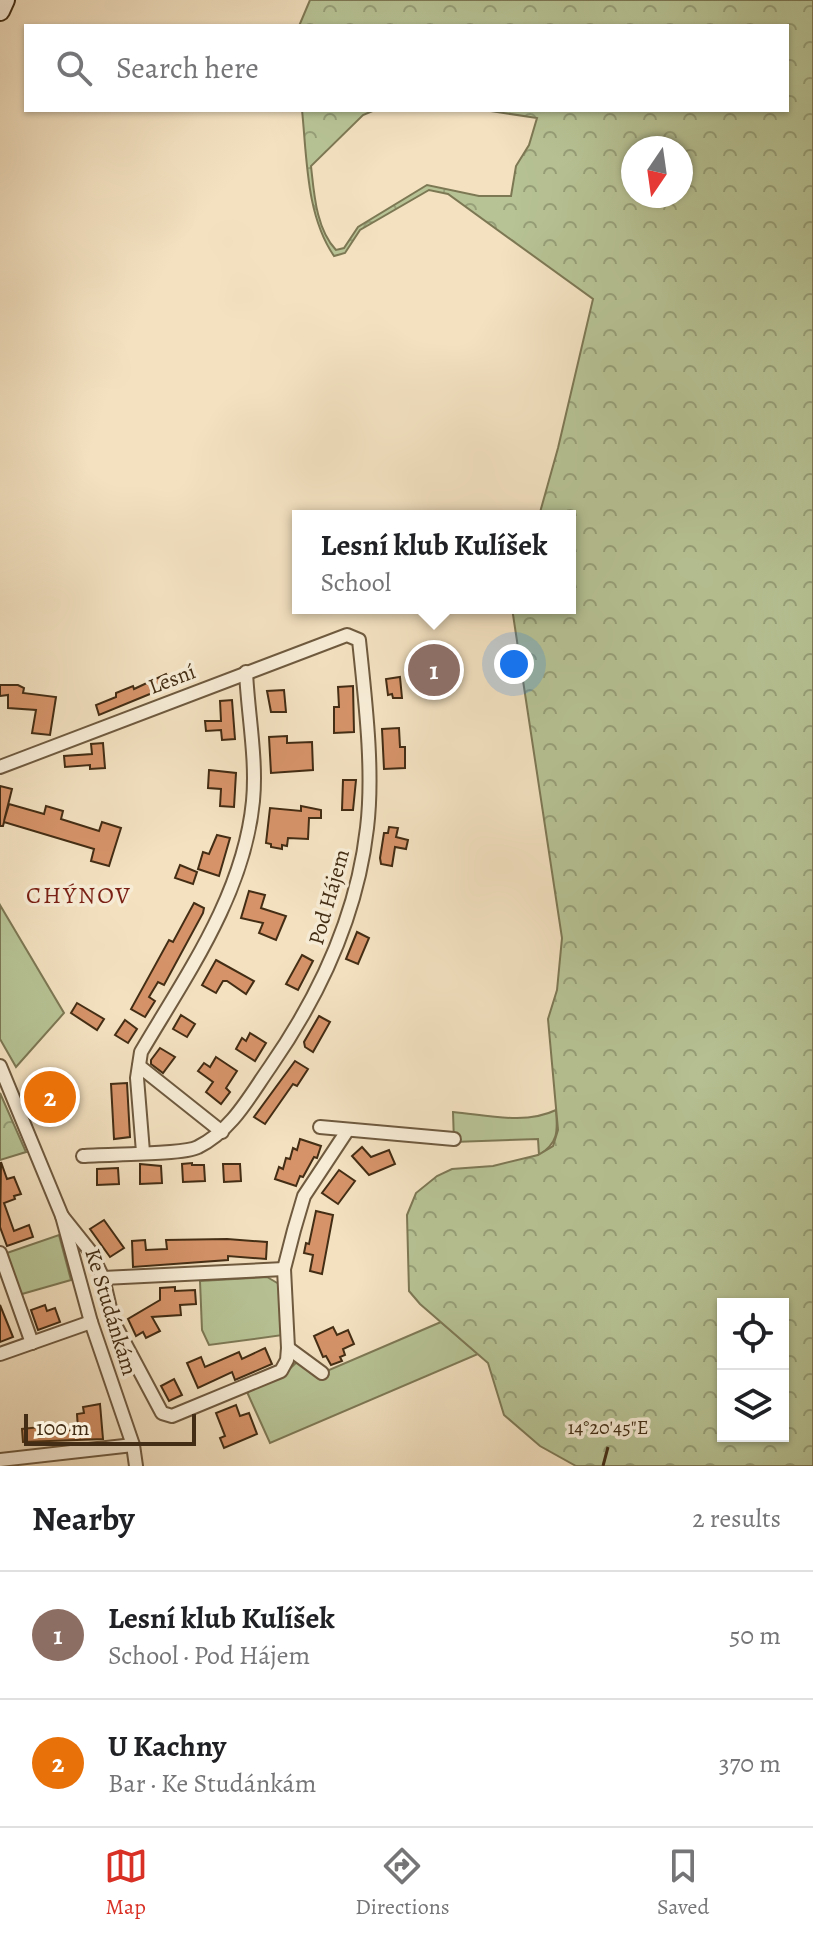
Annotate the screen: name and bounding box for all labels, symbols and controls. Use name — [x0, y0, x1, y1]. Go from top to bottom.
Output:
search box — [24, 24, 789, 112]
icon: search — [52, 46, 96, 90]
text: Search here — [116, 48, 259, 88]
north arrow — [621, 136, 693, 208]
popup — [292, 510, 576, 614]
text: Lesní klub Kulíšek — [321, 525, 547, 565]
text: School — [321, 565, 391, 600]
pin: 1 — [408, 640, 460, 700]
your location — [494, 644, 534, 684]
street label: Lesní — [144, 656, 200, 702]
street label: Pod Hájem — [301, 846, 357, 948]
district label: CHÝNOV — [26, 879, 132, 911]
pin: 2 — [24, 1067, 76, 1127]
street label: Ke Studánkám — [77, 1245, 145, 1379]
map controls — [717, 1298, 789, 1442]
button: locate — [717, 1298, 789, 1370]
button: layers — [717, 1370, 789, 1442]
scale bar — [24, 1410, 196, 1446]
text: 100 m — [36, 1413, 90, 1443]
text: 14°20'45"E — [567, 1414, 649, 1441]
text: Nearby — [32, 1495, 135, 1542]
text: 2 results — [692, 1501, 781, 1536]
text: Lesní klub Kulíšek — [108, 1598, 335, 1638]
text: 1 — [53, 1618, 63, 1653]
text: 50 m — [729, 1618, 781, 1653]
text: School · Pod Hájem — [108, 1638, 310, 1673]
text: U Kachny — [108, 1726, 226, 1766]
text: 2 — [52, 1746, 64, 1781]
text: 370 m — [719, 1746, 781, 1781]
text: Bar · Ke Studánkám — [108, 1766, 316, 1801]
tab: Map — [104, 1844, 148, 1922]
tab: Directions — [355, 1844, 450, 1922]
tab: Saved — [657, 1844, 709, 1922]

